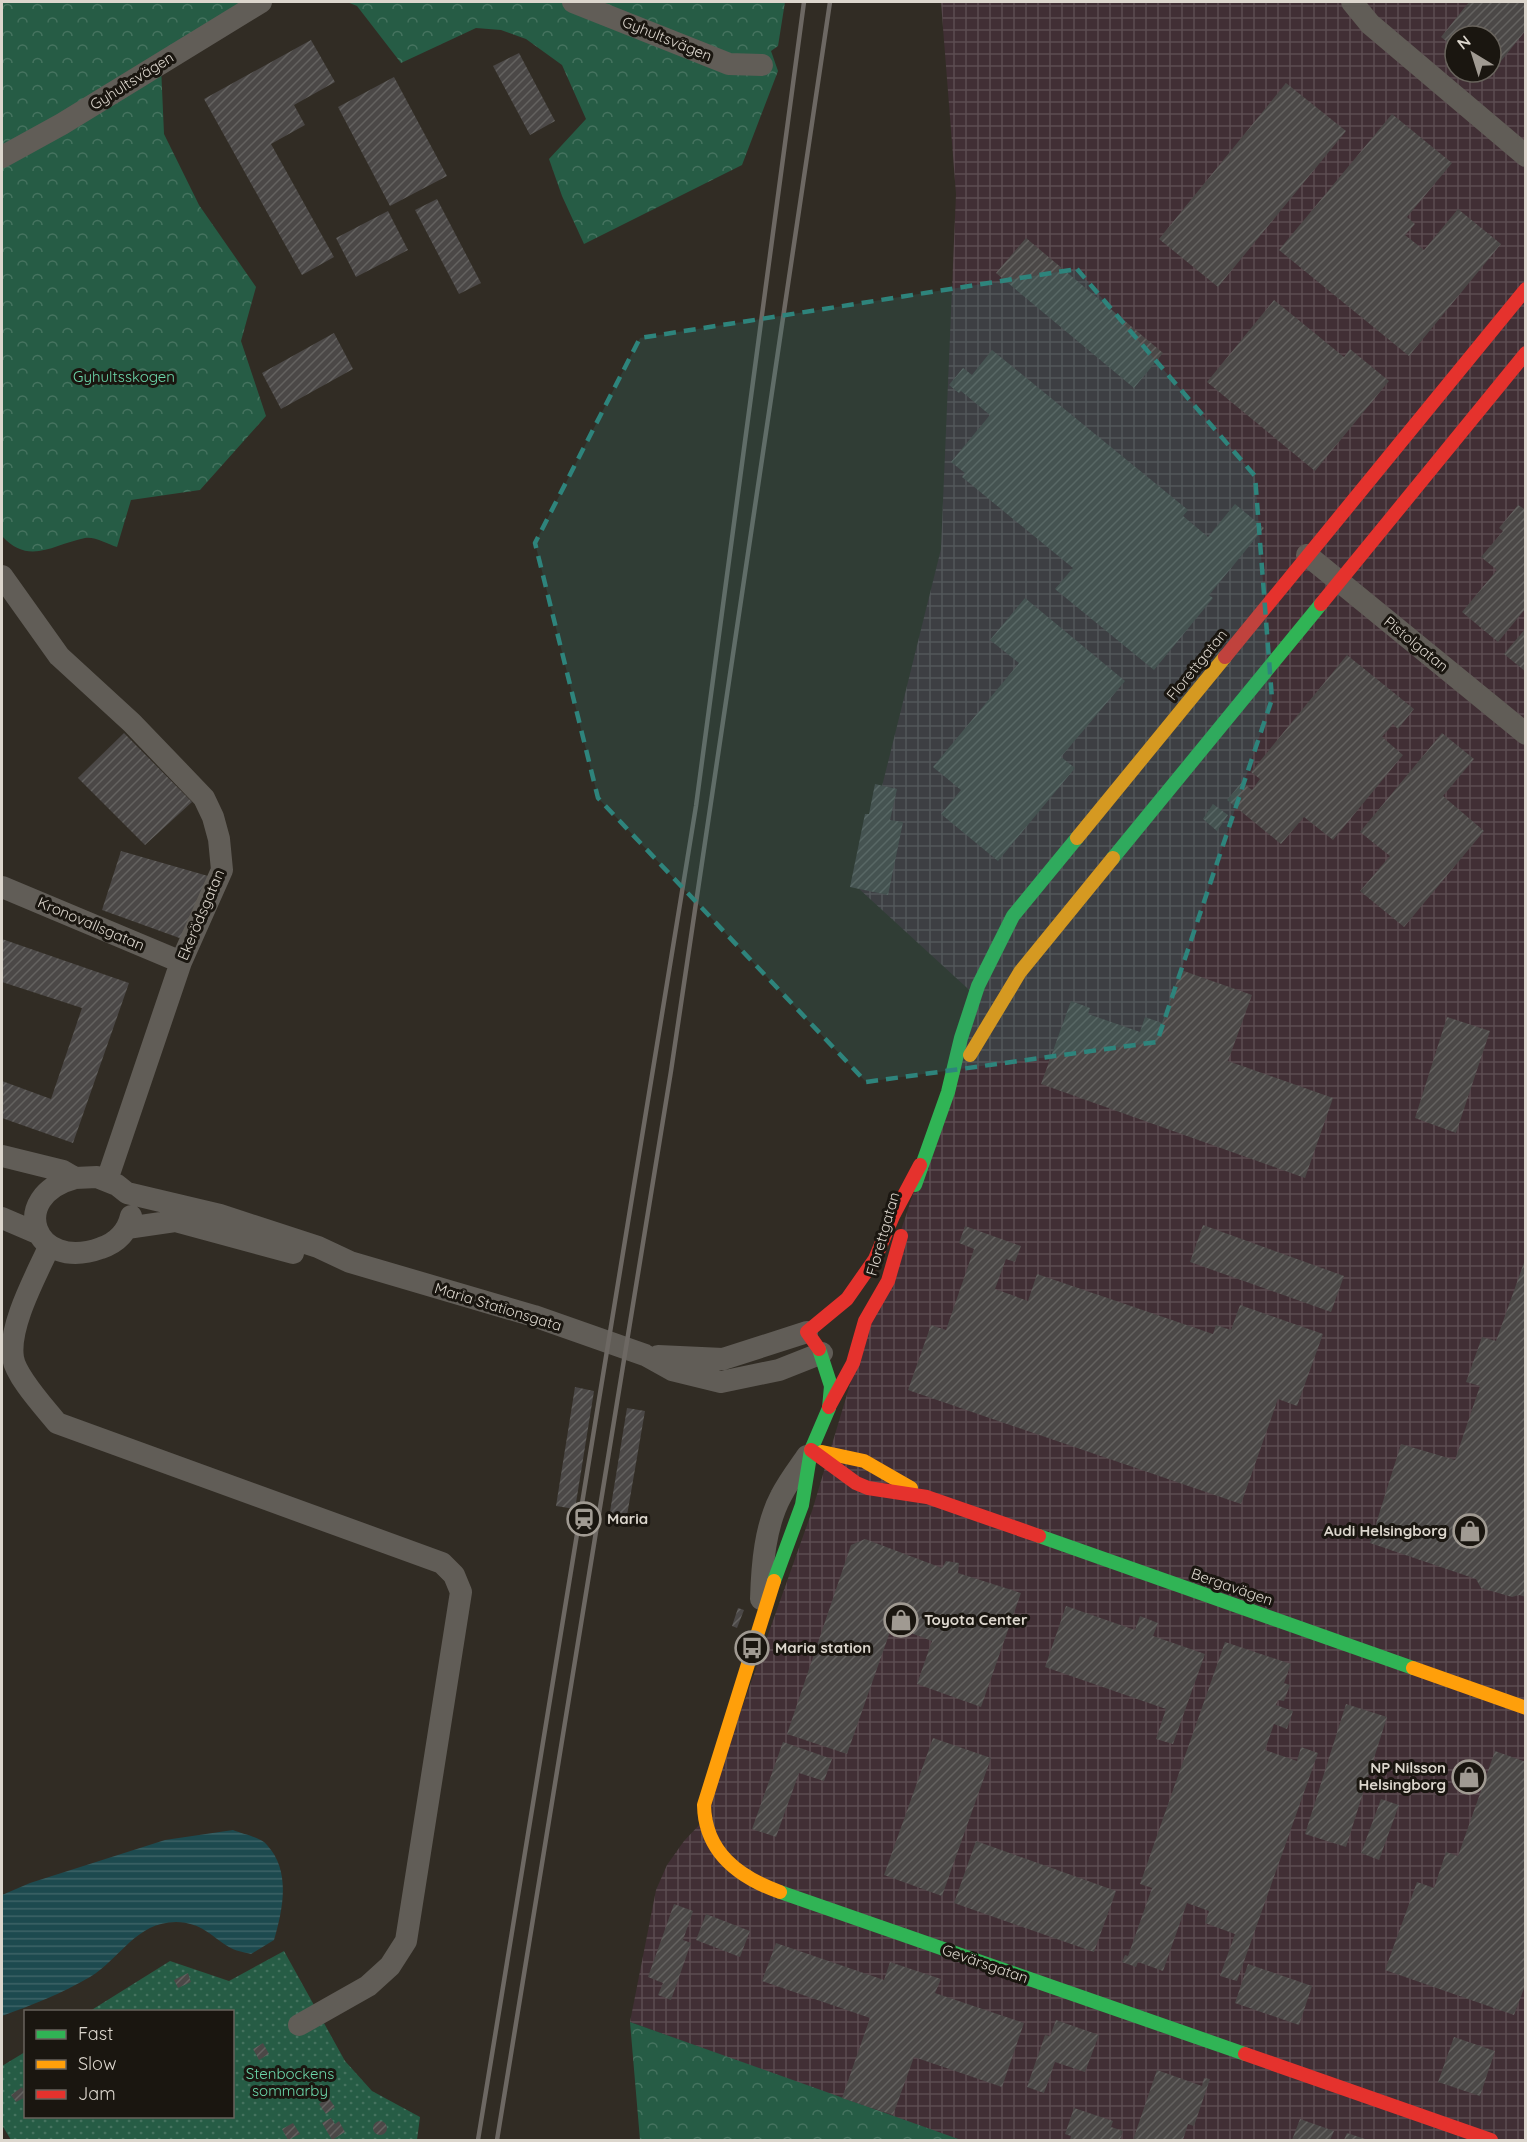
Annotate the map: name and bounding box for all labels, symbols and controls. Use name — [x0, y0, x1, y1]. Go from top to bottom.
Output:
street label: Gyhultsvägen — [620, 12, 715, 65]
north arrow — [1443, 24, 1503, 84]
text: N — [1453, 31, 1475, 54]
street label: Gyhultsvägen — [86, 47, 177, 114]
park label: Gyhultsskogen — [73, 367, 175, 386]
street label: Pistolgatan — [1380, 612, 1453, 675]
street label: Florettgatan — [1162, 625, 1231, 704]
street label: Ekerödsgatan — [173, 867, 228, 963]
street label: Kronovallsgatan — [35, 892, 148, 955]
street label: Florettgatan — [862, 1190, 904, 1278]
street label: Maria Stationsgata — [432, 1278, 564, 1335]
station icon: Maria — [566, 1501, 602, 1537]
place label: Maria — [607, 1509, 648, 1528]
shop icon: Audi Helsingborg — [1452, 1513, 1488, 1549]
place label: Audi Helsingborg — [1324, 1521, 1447, 1540]
street label: Bergavägen — [1189, 1564, 1276, 1609]
shop icon: Toyota Center — [883, 1602, 919, 1638]
place label: Toyota Center — [924, 1610, 1028, 1629]
bus stop icon: Maria station — [734, 1630, 770, 1666]
place label: Maria station — [775, 1638, 871, 1657]
place label: NP Nilsson Helsingborg — [1358, 1758, 1446, 1794]
shop icon: NP Nilsson Helsingborg — [1451, 1759, 1487, 1795]
street label: Gevärsgatan — [940, 1940, 1031, 1987]
legend — [24, 2010, 234, 2118]
text: Fast — [78, 2022, 113, 2045]
text: Slow — [78, 2052, 116, 2075]
park label: Stenbockens sommarby — [246, 2064, 334, 2100]
text: Jam — [78, 2082, 116, 2105]

